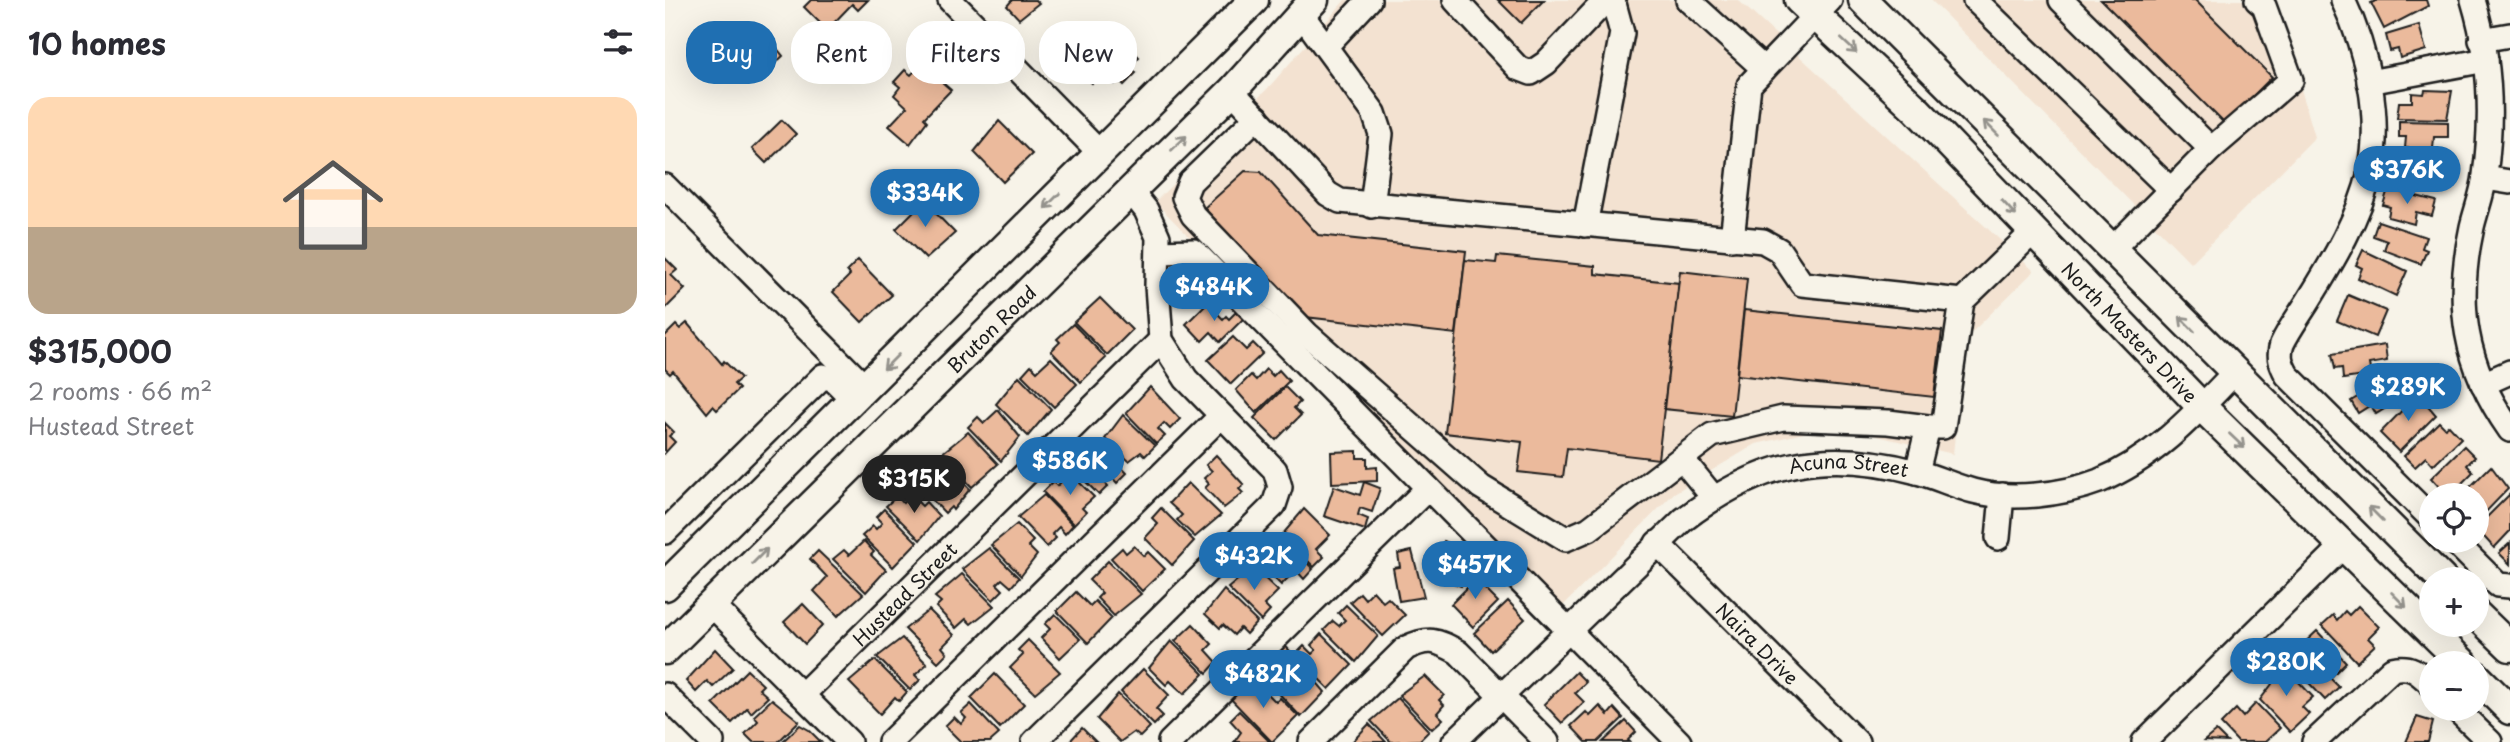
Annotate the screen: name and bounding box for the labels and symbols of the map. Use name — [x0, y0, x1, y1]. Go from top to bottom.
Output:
one-way arrow — [1840, 38, 1857, 55]
one-way arrow — [1983, 120, 2000, 137]
one-way arrow — [1170, 134, 1187, 151]
pin: $376K — [2358, 146, 2456, 206]
pin: $334K — [876, 170, 974, 229]
one-way arrow — [1044, 193, 1061, 210]
one-way arrow — [2001, 199, 2017, 217]
street label: North Masters Drive — [2056, 255, 2204, 409]
pin: $484K — [1165, 264, 1263, 323]
street label: Bruton Road — [940, 278, 1042, 379]
one-way arrow — [2178, 315, 2195, 332]
one-way arrow — [882, 353, 899, 370]
pin: $289K — [2359, 364, 2457, 423]
one-way arrow — [2228, 432, 2245, 449]
pin: $586K — [1021, 438, 1119, 497]
street label: Acuna Street — [1786, 446, 1912, 483]
pin: $315K — [865, 456, 963, 515]
one-way arrow — [2368, 505, 2385, 522]
pin: $432K — [1205, 532, 1303, 592]
street label: Hustead Street — [846, 535, 963, 652]
pin: $457K — [1426, 542, 1524, 601]
one-way arrow — [751, 548, 768, 565]
one-way arrow — [2391, 591, 2408, 608]
street label: Naira Drive — [1710, 596, 1805, 691]
pin: $280K — [2237, 638, 2335, 698]
pin: $482K — [1214, 650, 1312, 710]

